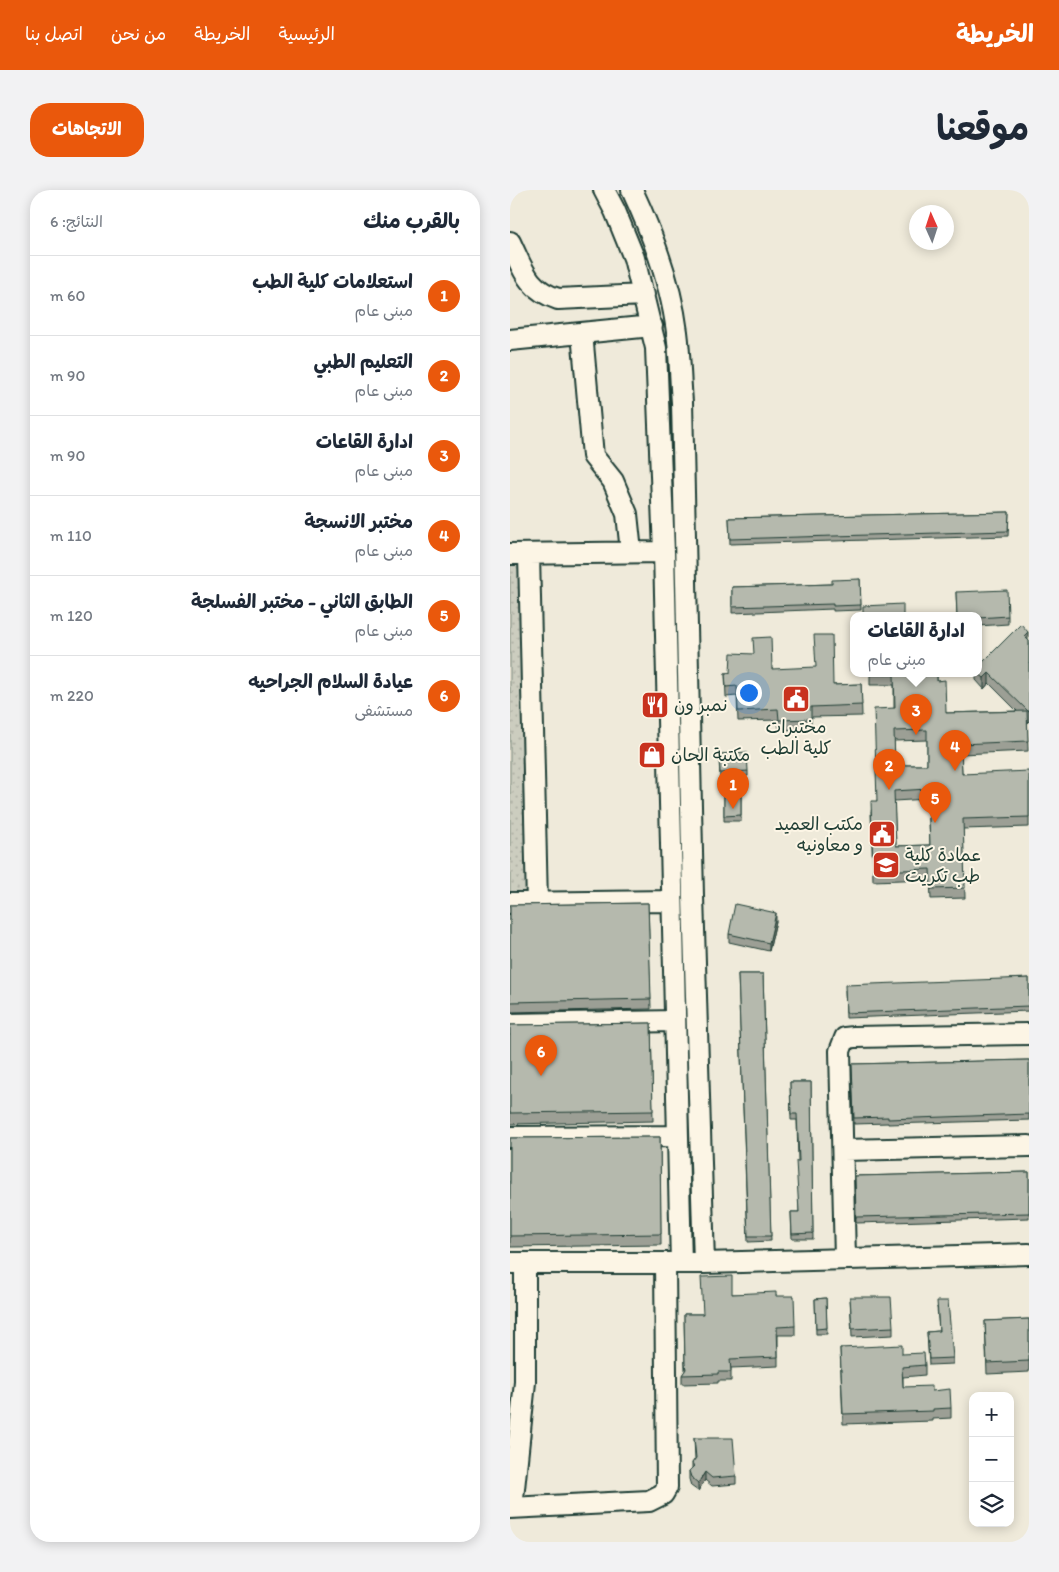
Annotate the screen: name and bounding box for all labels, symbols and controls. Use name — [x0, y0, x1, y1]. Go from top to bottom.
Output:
text: الخريطة — [956, 19, 1034, 48]
text: اتصل بنا — [25, 23, 83, 45]
text: من نحن — [111, 23, 166, 45]
text: الخريطة — [194, 23, 251, 45]
text: الرئيسية — [279, 23, 335, 45]
button: الاتجاهات — [30, 103, 144, 157]
text: موقعنا — [936, 107, 1029, 149]
north arrow — [909, 205, 954, 250]
text: بالقرب منك — [363, 208, 460, 233]
text: النتائج: 6 — [50, 212, 103, 231]
text: استعلامات كلية الطب — [252, 270, 413, 293]
text: 60 m — [50, 286, 85, 305]
text: 1 — [440, 286, 448, 305]
text: مبنى عام — [355, 301, 413, 320]
text: التعليم الطبي — [313, 350, 413, 373]
text: 90 m — [50, 366, 85, 385]
text: 2 — [440, 366, 448, 385]
text: مبنى عام — [355, 381, 413, 400]
text: ادارة القاعات — [316, 430, 413, 453]
text: 90 m — [50, 446, 85, 465]
text: 3 — [440, 446, 448, 465]
text: مبنى عام — [355, 461, 413, 480]
text: مختبر الانسجة — [304, 510, 413, 533]
text: 110 m — [50, 526, 92, 545]
text: 4 — [439, 526, 449, 545]
text: مبنى عام — [355, 541, 413, 560]
text: الطابق الثاني - مختبر الفسلجة — [191, 590, 413, 613]
text: 120 m — [50, 606, 93, 625]
text: 5 — [440, 606, 448, 625]
popup — [850, 612, 982, 677]
text: ادارة القاعات — [867, 619, 965, 642]
text: مبنى عام — [355, 621, 413, 640]
text: مبنى عام — [867, 650, 926, 669]
text: عيادة السلام الجراحيه — [248, 670, 413, 693]
your location — [736, 680, 762, 706]
public building icon: مختبرات كلية الطب — [781, 684, 811, 714]
text: 220 m — [50, 686, 94, 705]
text: 6 — [440, 686, 448, 705]
restaurant icon: نمبر ون — [640, 690, 670, 720]
place label: نمبر ون — [674, 694, 728, 716]
pin: 3 — [900, 694, 932, 735]
text: مستشفى — [354, 701, 413, 720]
place label: مختبرات كلية الطب — [760, 716, 832, 759]
pin: 4 — [939, 730, 971, 771]
shop icon: مكتبة الحان — [637, 740, 667, 770]
place label: مكتبة الحان — [671, 744, 750, 766]
pin: 2 — [873, 749, 905, 790]
pin: 1 — [717, 768, 749, 809]
pin: 5 — [919, 782, 951, 823]
place label: مكتب العميد و معاونيه — [775, 813, 863, 856]
public building icon: مكتب العميد و معاونيه — [867, 819, 897, 849]
place label: عمادة كلية طب تكريت — [905, 844, 982, 887]
school or university icon: عمادة كلية طب تكريت — [871, 850, 901, 880]
pin: 6 — [525, 1035, 557, 1076]
map controls — [969, 1392, 1014, 1527]
button: + — [969, 1392, 1014, 1437]
button: − — [969, 1437, 1014, 1482]
button: layers — [969, 1482, 1014, 1527]

